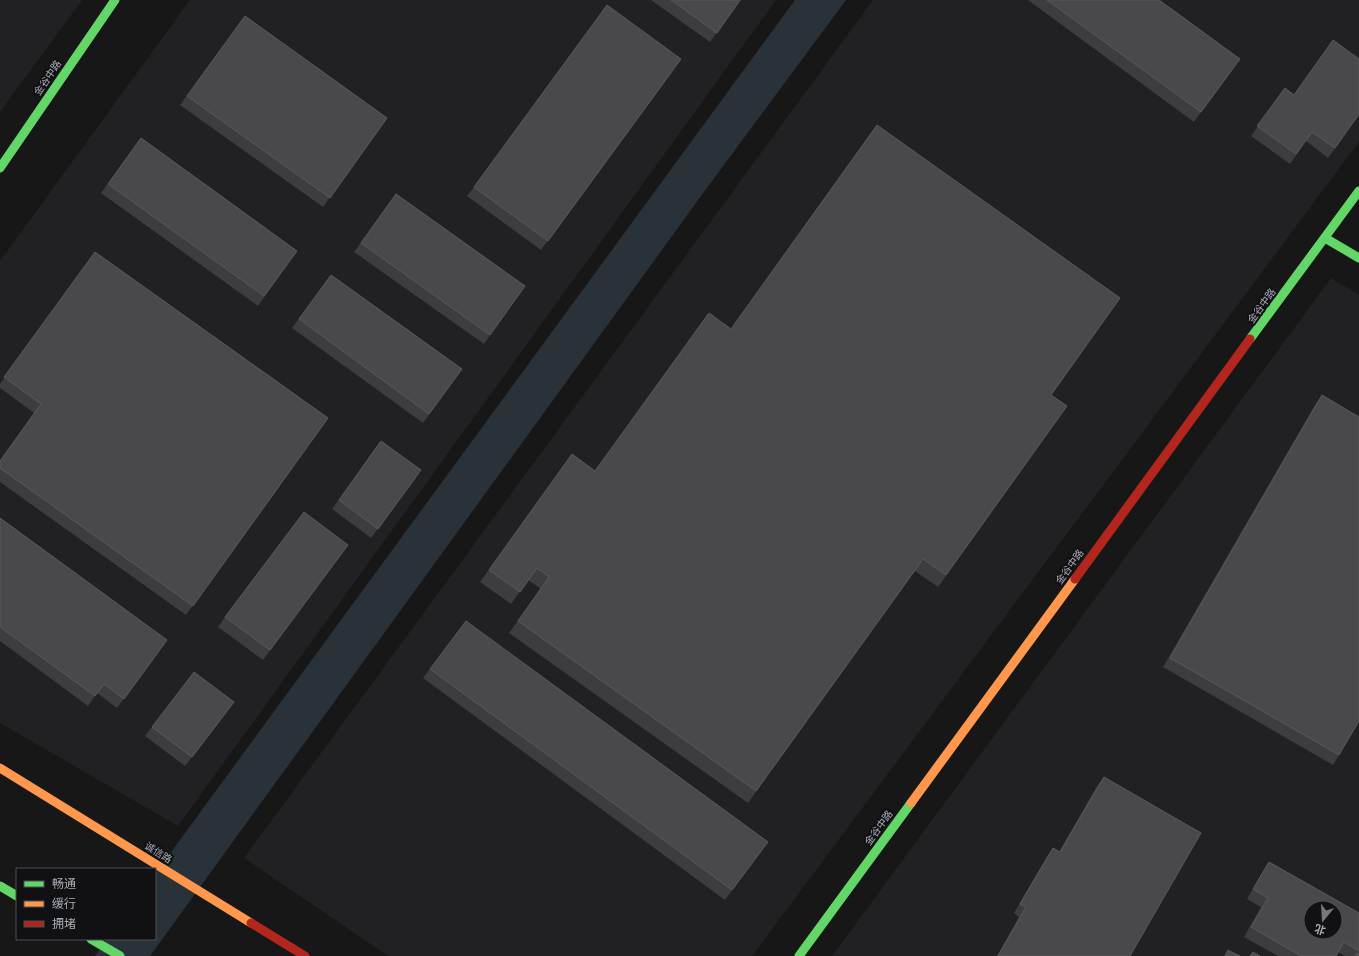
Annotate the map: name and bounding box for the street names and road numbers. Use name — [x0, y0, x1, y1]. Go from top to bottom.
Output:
street label: 金谷中路 — [32, 58, 64, 98]
street label: 金谷中路 — [1245, 286, 1279, 326]
street label: 金谷中路 — [1053, 547, 1087, 587]
street label: 金谷中路 — [862, 808, 896, 848]
street label: 诚信路 — [142, 840, 174, 866]

